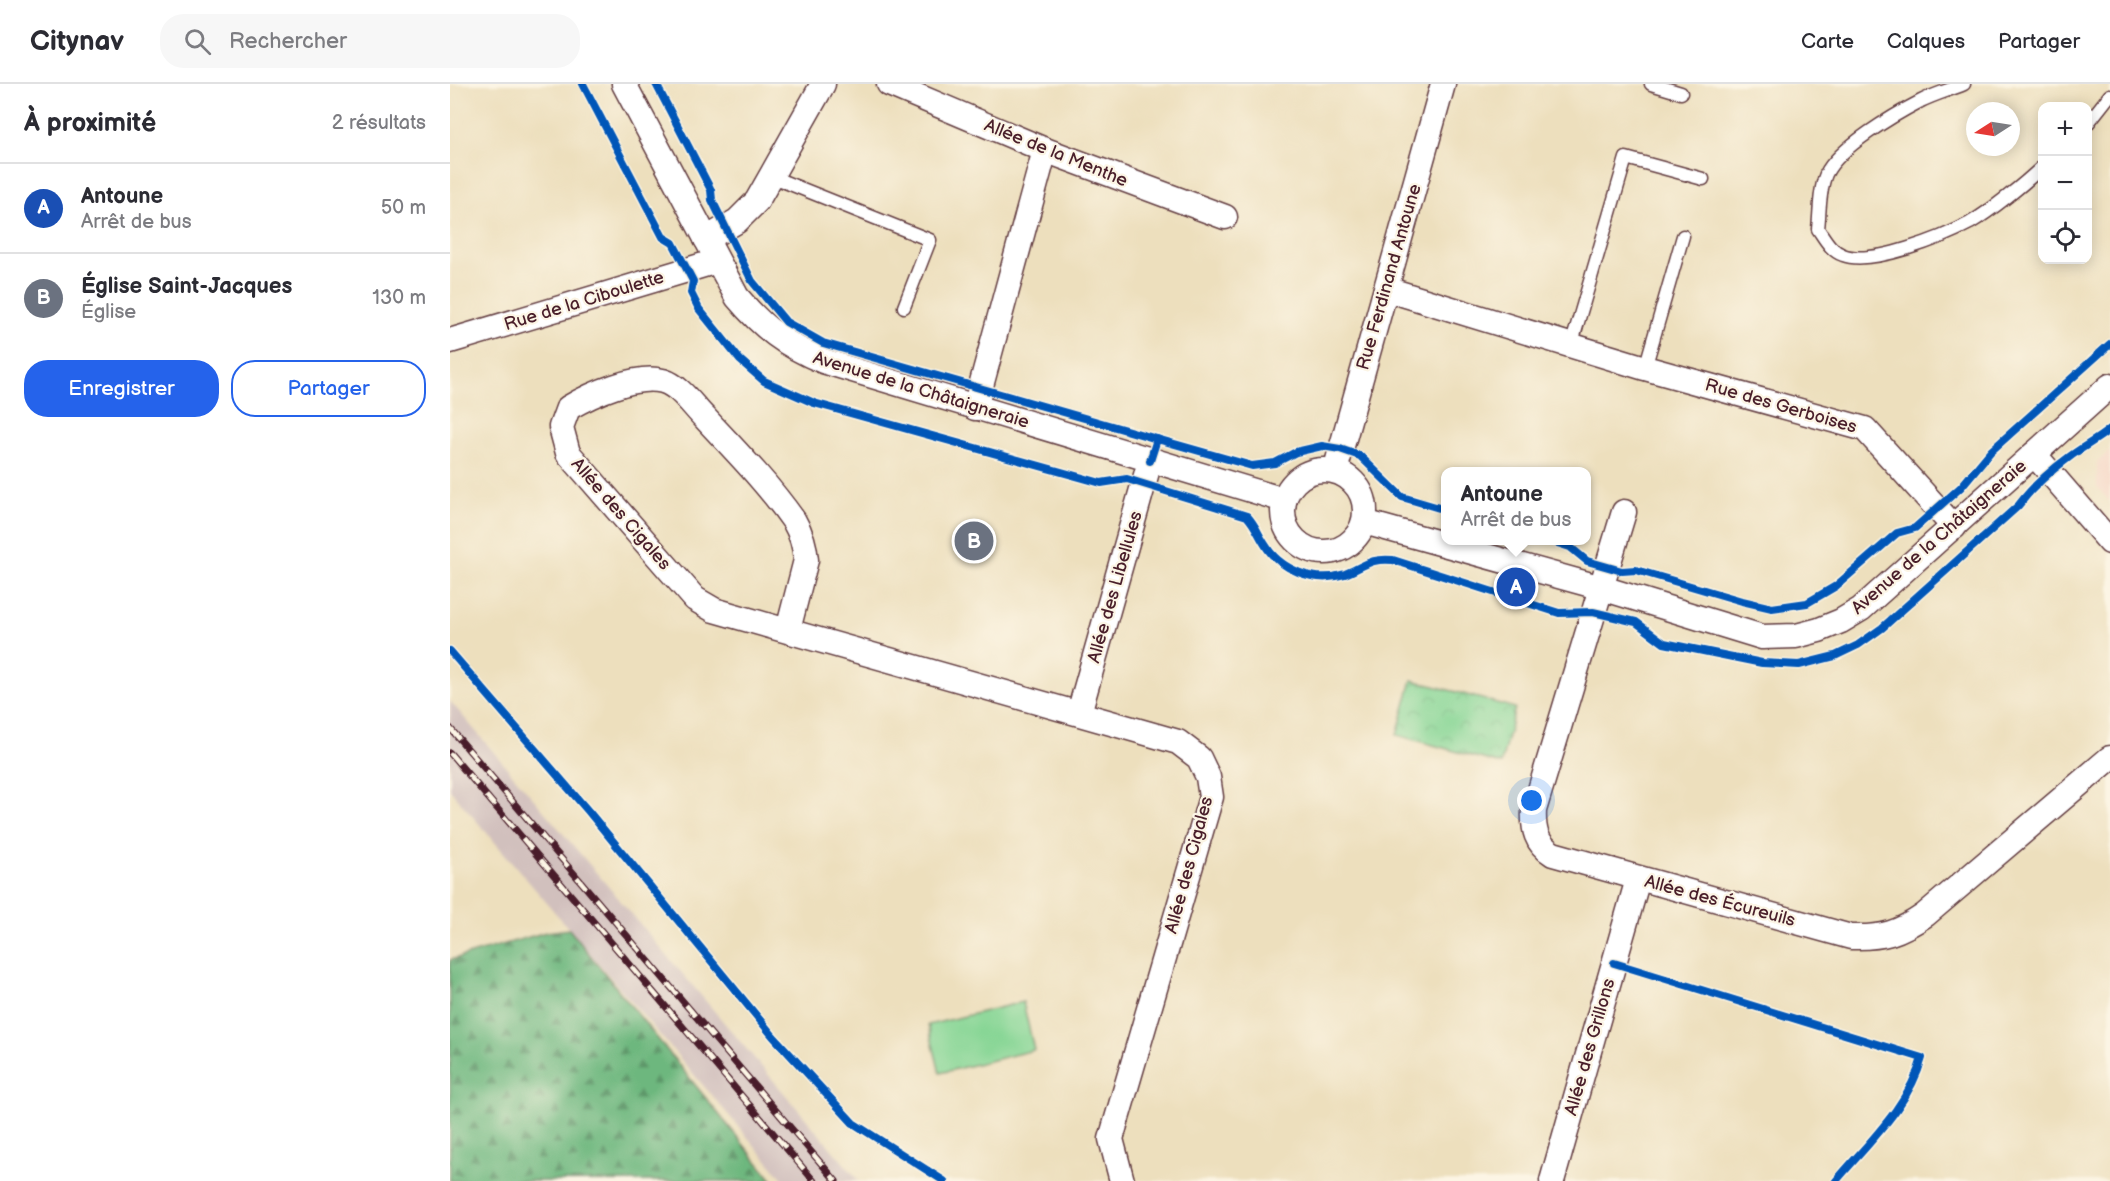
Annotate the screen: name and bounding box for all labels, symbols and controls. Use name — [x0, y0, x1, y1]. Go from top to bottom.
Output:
search box — [160, 14, 580, 68]
text: Citynav — [30, 25, 124, 58]
icon: search — [181, 25, 214, 58]
text: Rechercher — [229, 28, 347, 55]
text: Carte — [1801, 29, 1854, 54]
text: Calques — [1887, 29, 1965, 54]
text: Partager — [1998, 29, 2080, 54]
north arrow — [1966, 102, 2020, 156]
map controls — [2038, 102, 2092, 264]
button: + — [2038, 102, 2092, 156]
text: À proximité — [24, 108, 156, 139]
text: 2 résultats — [332, 111, 426, 135]
street label: Allée de la Menthe — [981, 115, 1131, 191]
button: − — [2038, 156, 2092, 210]
street label: Rue Ferdinand Antoune — [1352, 181, 1426, 372]
text: Antoune — [81, 183, 163, 210]
text: A — [37, 196, 50, 220]
text: 50 m — [381, 196, 426, 220]
text: Arrêt de bus — [81, 210, 192, 234]
button: locate — [2038, 210, 2092, 264]
street label: Rue de la Ciboulette — [502, 267, 667, 335]
text: Église Saint-Jacques — [81, 273, 292, 300]
text: B — [36, 286, 51, 310]
text: 130 m — [372, 286, 426, 310]
text: Église — [81, 300, 136, 324]
street label: Avenue de la Châtaigneraie — [810, 347, 1032, 433]
button: Enregistrer — [24, 360, 219, 417]
button: Partager — [231, 360, 426, 417]
street label: Rue des Gerboises — [1703, 374, 1859, 438]
street label: Allée des Cigales — [567, 454, 675, 574]
street label: Avenue de la Châtaigneraie — [1847, 455, 2031, 619]
popup — [1441, 467, 1591, 545]
text: Antoune — [1461, 481, 1543, 508]
text: Arrêt de bus — [1461, 508, 1571, 532]
street label: Allée des Libellules — [1083, 509, 1147, 665]
pin: B — [954, 518, 994, 564]
pin: A — [1496, 564, 1536, 610]
your location — [1517, 786, 1546, 815]
street label: Allée des Cigales — [1161, 794, 1217, 936]
street label: Allée des Écureuils — [1642, 869, 1798, 931]
street label: Allée des Grillons — [1560, 976, 1620, 1118]

